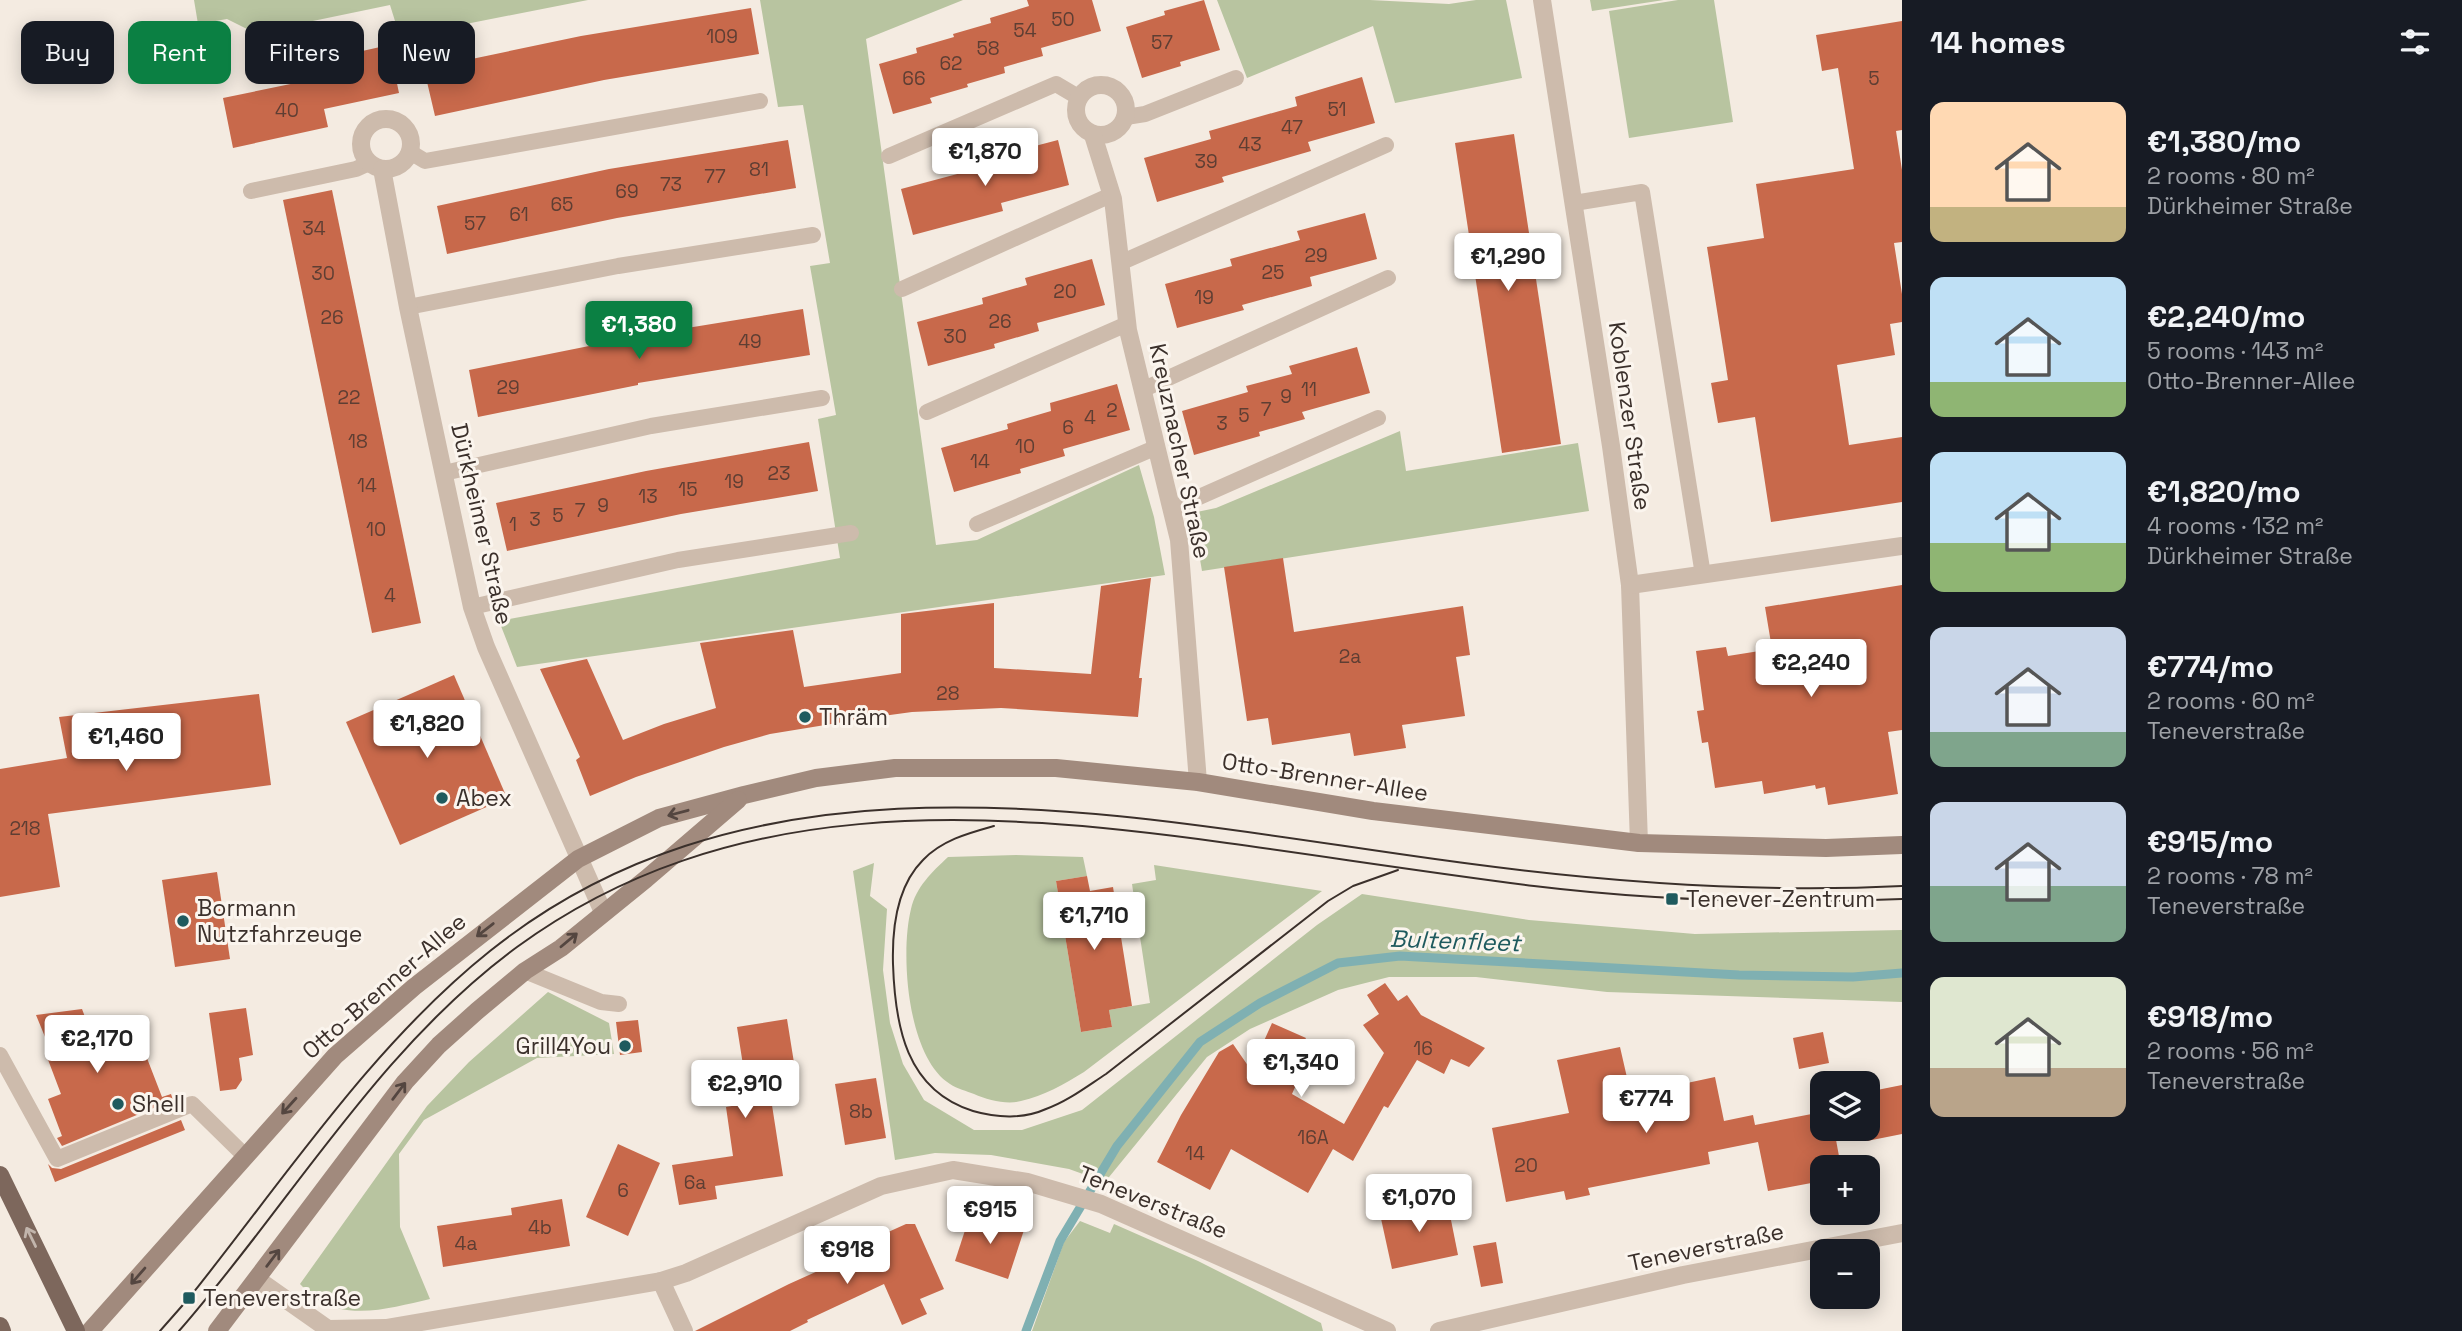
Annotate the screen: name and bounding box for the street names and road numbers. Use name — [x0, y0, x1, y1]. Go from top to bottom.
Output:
street label: Koblenzer Straße — [1602, 320, 1658, 512]
street label: Kreuznacher Straße — [1143, 341, 1217, 561]
street label: Dürkheimer Straße — [444, 420, 520, 628]
street label: Otto-Brenner-Allee — [1220, 746, 1430, 808]
street label: Otto-Brenner-Allee — [296, 906, 472, 1066]
street label: Teneverstraße — [1074, 1158, 1232, 1246]
street label: Teneverstraße — [1626, 1216, 1786, 1278]

